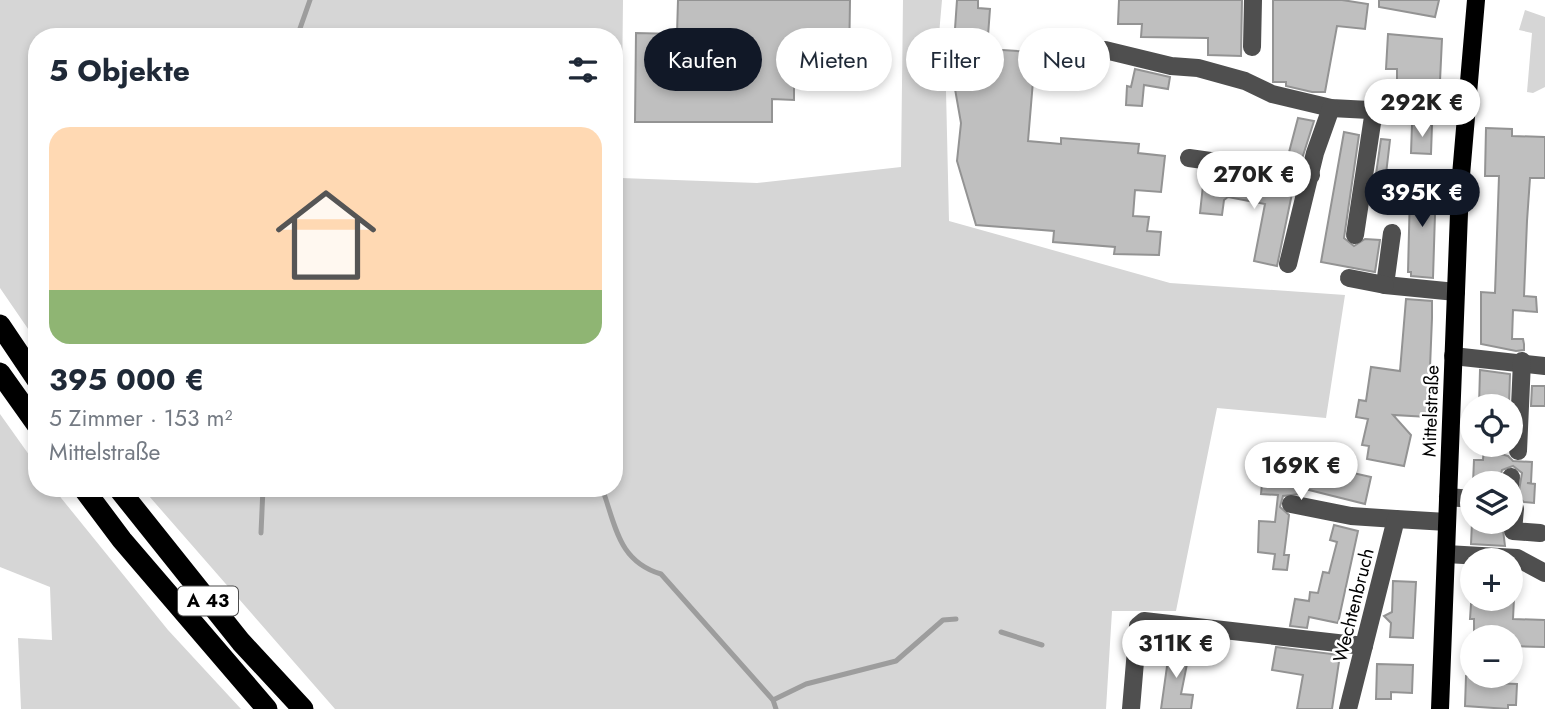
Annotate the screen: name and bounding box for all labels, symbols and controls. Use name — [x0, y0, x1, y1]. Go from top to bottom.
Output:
chip: Kaufen — [644, 28, 762, 91]
chip: Mieten — [776, 28, 892, 91]
chip: Filter — [906, 28, 1004, 91]
chip: Neu — [1018, 28, 1110, 91]
text: 5 Objekte — [49, 49, 190, 92]
icon: filters — [564, 51, 602, 89]
pin: 292K € — [1365, 80, 1479, 139]
text: 292K € — [1380, 85, 1464, 119]
pin: 270K € — [1197, 152, 1311, 211]
text: 270K € — [1213, 157, 1295, 191]
pin: 395K € — [1365, 170, 1479, 229]
icon: home — [263, 172, 389, 298]
text: 395K € — [1381, 175, 1463, 209]
text: 395 000 € — [49, 358, 204, 401]
street label: Mittelstraße — [1415, 364, 1446, 457]
map controls — [1460, 394, 1523, 688]
button: locate — [1460, 394, 1523, 457]
text: 5 Zimmer · 153 m² — [49, 401, 232, 435]
text: Mittelstraße — [49, 435, 160, 469]
pin: 169K € — [1244, 442, 1358, 502]
text: 169K € — [1261, 448, 1341, 482]
button: layers — [1460, 471, 1523, 534]
street label: Wechtenbruch — [1326, 545, 1381, 665]
button: + — [1460, 548, 1523, 611]
road number: A 43 — [178, 586, 238, 616]
pin: 311K € — [1119, 620, 1233, 680]
button: − — [1460, 625, 1523, 688]
text: 311K € — [1138, 626, 1214, 660]

